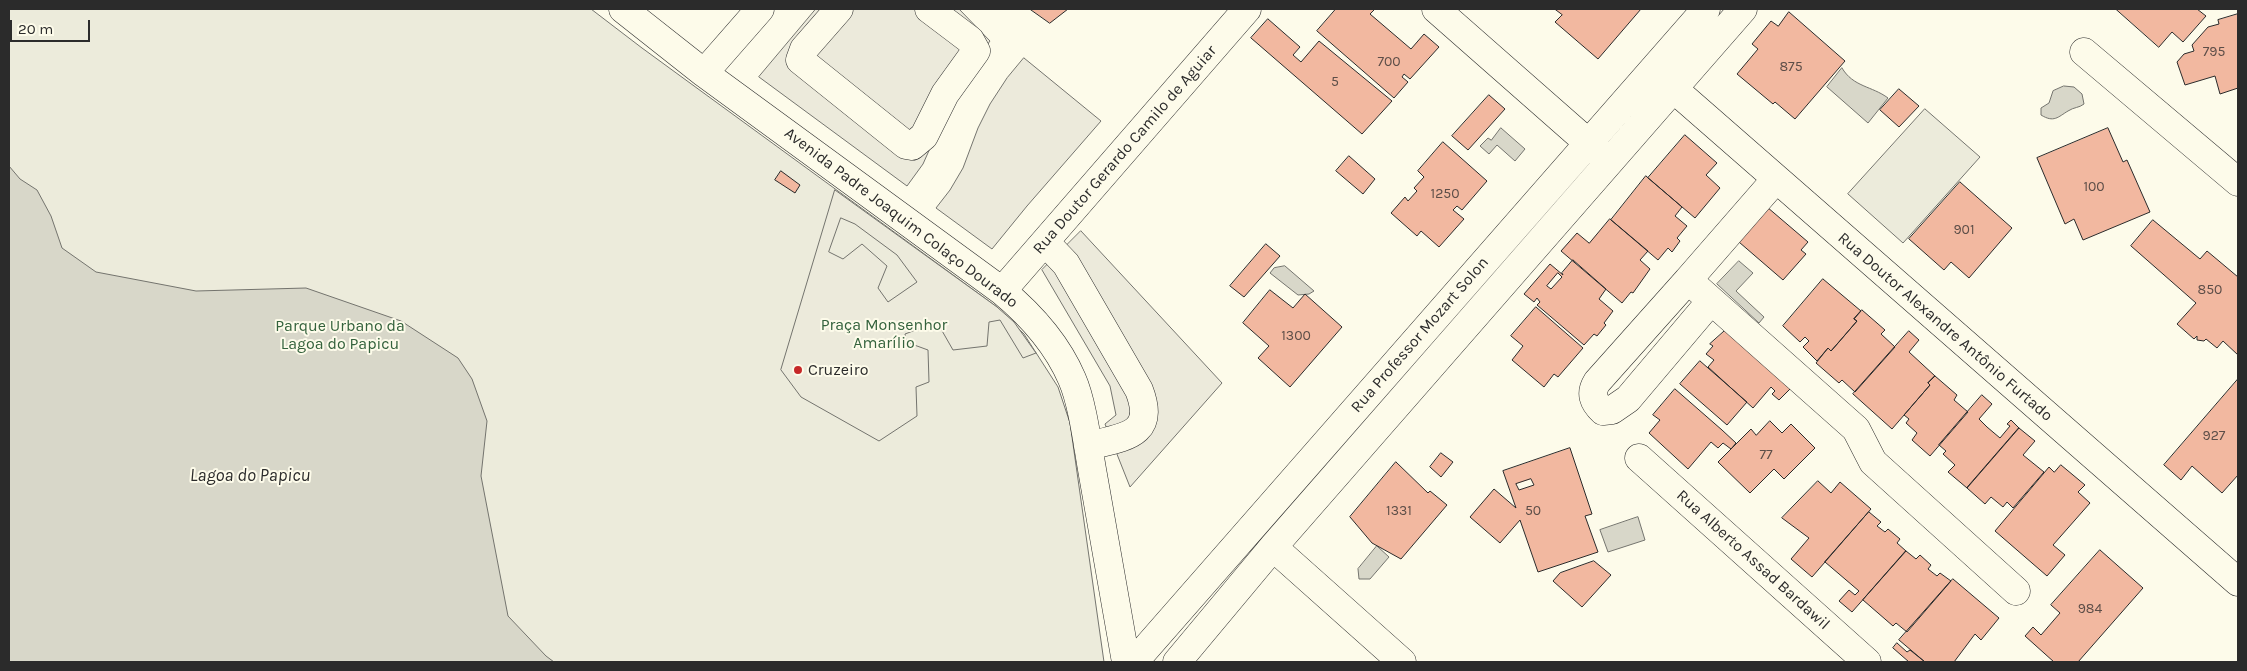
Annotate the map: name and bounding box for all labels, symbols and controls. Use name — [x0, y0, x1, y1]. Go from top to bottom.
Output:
scale bar — [12, 10, 92, 42]
text: 20 m — [18, 20, 53, 38]
street label: Rua Doutor Gerardo Camilo de Aguiar — [1029, 42, 1221, 258]
house number: 795 — [2203, 44, 2225, 60]
house number: 700 — [1377, 54, 1401, 70]
house number: 875 — [1779, 59, 1803, 75]
house number: 5 — [1331, 74, 1339, 90]
street label: Avenida Padre Joaquim Colaço Dourado — [780, 124, 1022, 312]
house number: 100 — [2083, 179, 2105, 195]
house number: 1250 — [1431, 186, 1459, 202]
house number: 901 — [1953, 222, 1975, 238]
street label: Rua Doutor Alexandre Antônio Furtado — [1834, 228, 2056, 426]
street label: Rua Professor Mozart Solon — [1347, 253, 1493, 417]
house number: 850 — [2198, 282, 2222, 298]
park label: Praça Monsenhor Amarílio — [821, 315, 947, 353]
park label: Parque Urbano da Lagoa do Papicu — [275, 316, 405, 354]
house number: 1300 — [1281, 328, 1311, 344]
place label: Cruzeiro — [808, 360, 868, 380]
marker: Cruzeiro — [792, 364, 804, 376]
house number: 927 — [2203, 428, 2225, 444]
house number: 77 — [1759, 447, 1773, 463]
water label: Lagoa do Papicu — [190, 465, 310, 487]
street label: Rua Alberto Assad Bardawil — [1672, 486, 1834, 634]
house number: 1331 — [1386, 503, 1412, 519]
house number: 50 — [1525, 503, 1541, 519]
house number: 984 — [2078, 601, 2102, 617]

